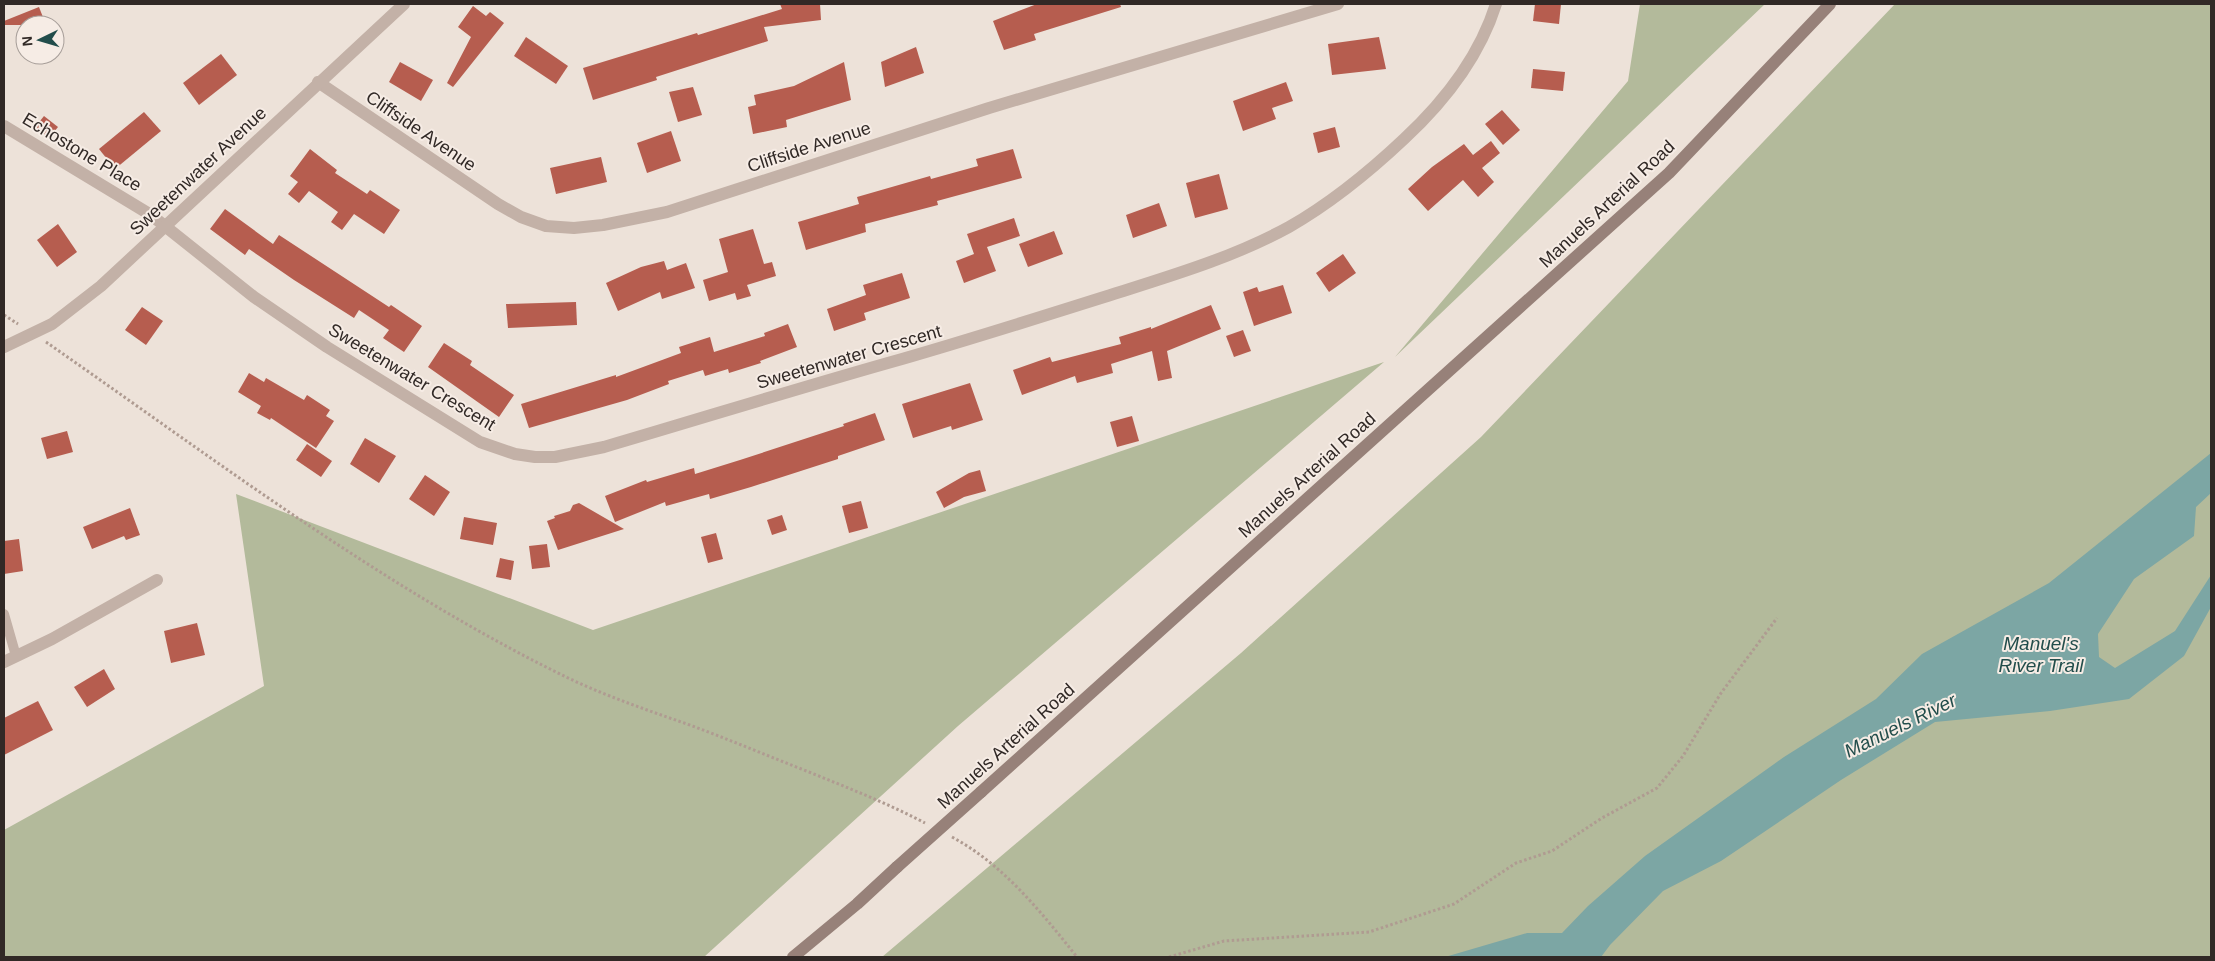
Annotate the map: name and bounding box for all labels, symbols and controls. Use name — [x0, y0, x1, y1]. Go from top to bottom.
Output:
north arrow — [15, 15, 65, 65]
text: N — [19, 35, 35, 47]
street label: Cliffside Avenue — [362, 87, 480, 175]
street label: Sweetenwater Avenue — [126, 103, 270, 239]
street label: Echostone Place — [19, 109, 145, 195]
street label: Cliffside Avenue — [745, 118, 873, 176]
street label: Manuels Arterial Road — [1535, 136, 1679, 272]
street label: Sweetenwater Crescent — [325, 319, 499, 435]
street label: Sweetenwater Crescent — [754, 321, 944, 393]
street label: Manuels Arterial Road — [1235, 408, 1379, 542]
water label: Manuel's River Trail — [1998, 633, 2084, 676]
street label: Manuels Arterial Road — [934, 679, 1078, 813]
water label: Manuels River — [1841, 689, 1960, 762]

